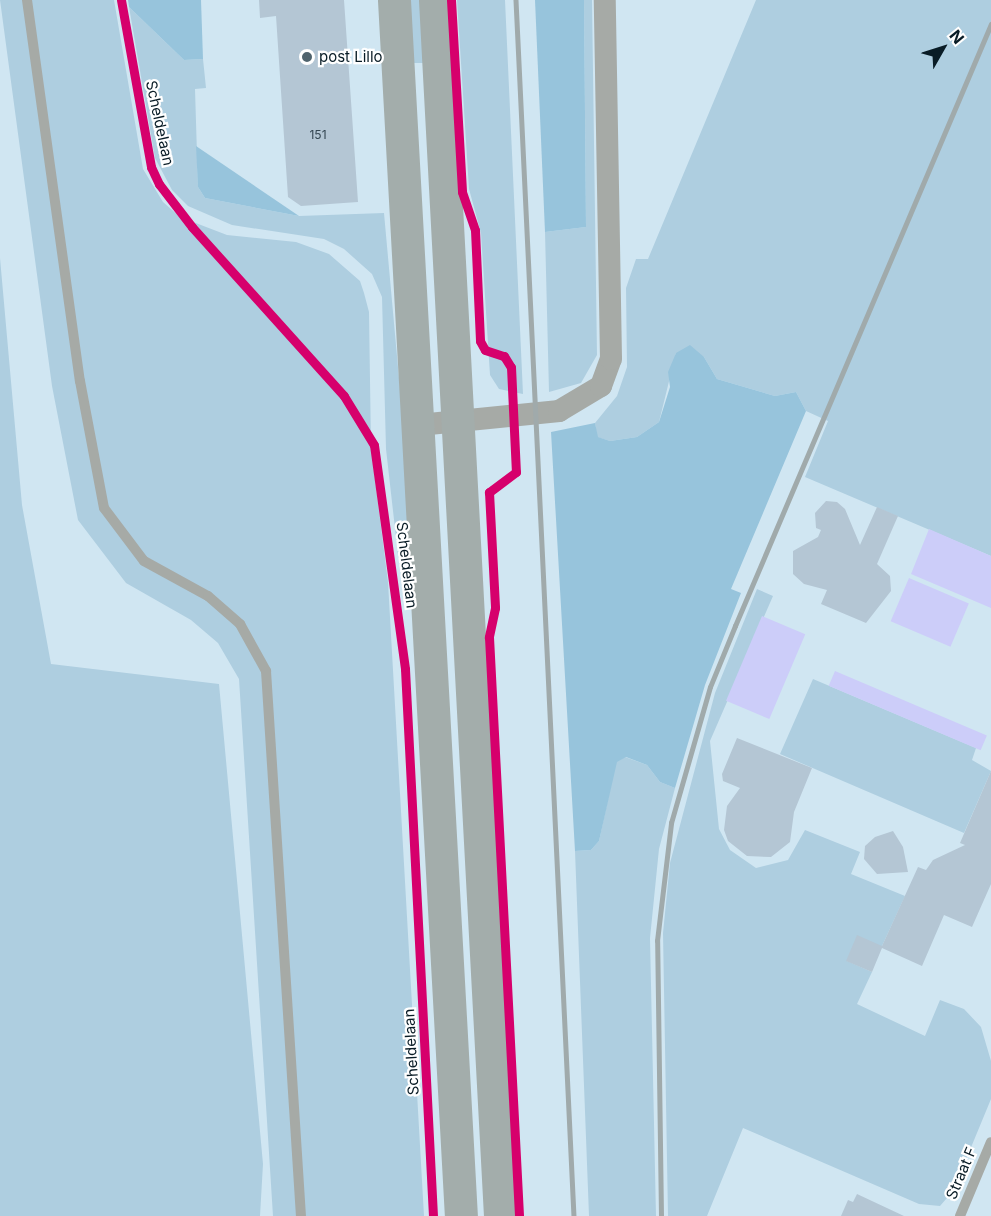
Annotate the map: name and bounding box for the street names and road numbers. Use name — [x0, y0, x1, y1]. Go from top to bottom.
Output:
street label: Scheldelaan — [142, 79, 178, 167]
street label: Scheldelaan — [393, 521, 421, 609]
street label: Scheldelaan — [400, 1008, 422, 1096]
street label: Straat F — [942, 1144, 980, 1202]

